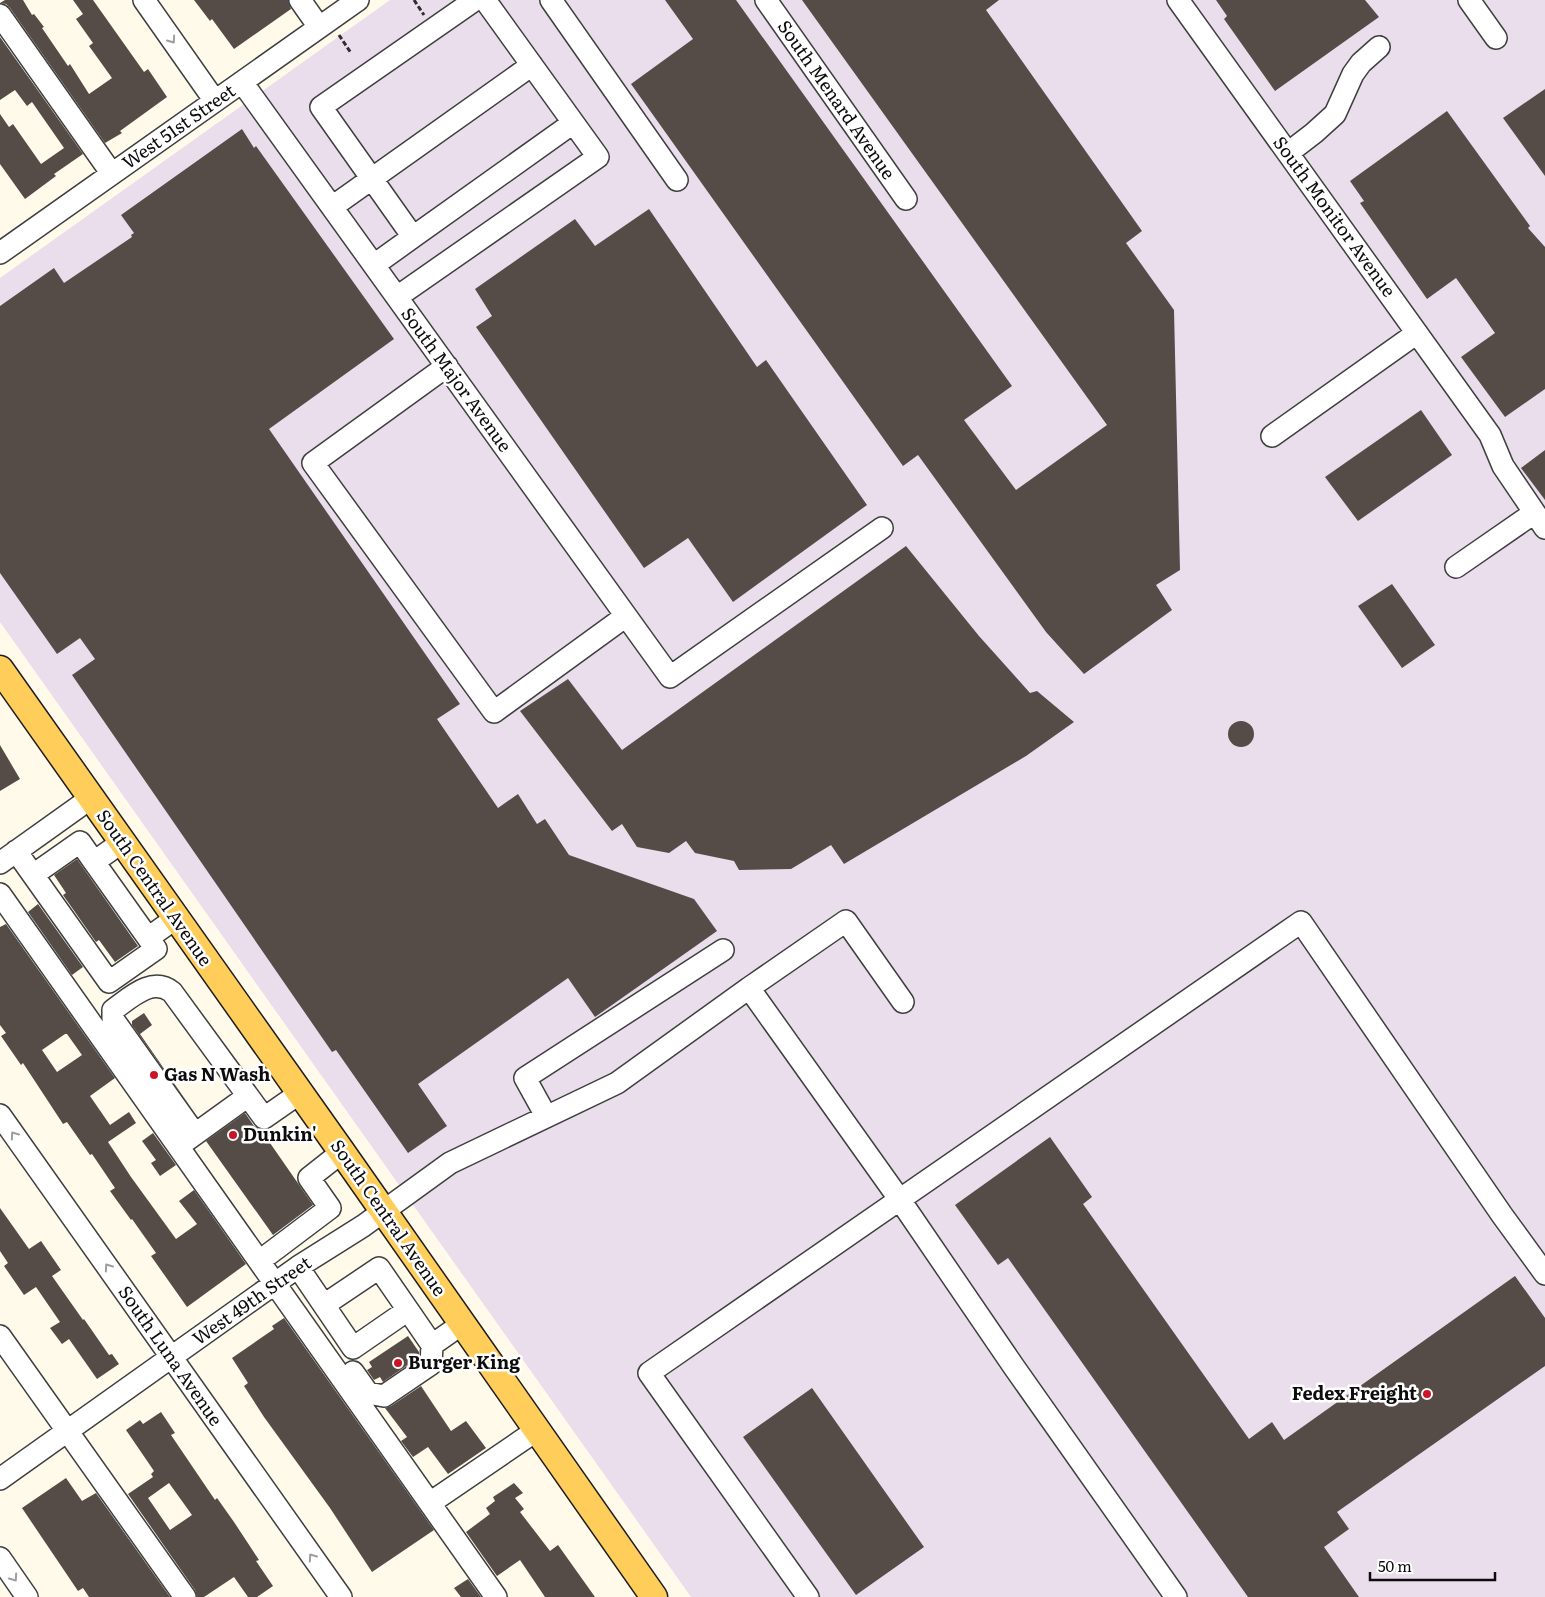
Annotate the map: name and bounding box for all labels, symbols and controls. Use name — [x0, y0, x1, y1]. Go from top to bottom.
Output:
street label: South Menard Avenue — [772, 14, 903, 184]
one-way arrow — [166, 34, 175, 44]
street label: West 51st Street — [116, 76, 241, 175]
street label: South Monitor Avenue — [1268, 130, 1403, 302]
street label: South Major Avenue — [395, 301, 519, 457]
street label: South Central Avenue — [91, 803, 220, 971]
place label: Gas N Wash — [164, 1060, 270, 1087]
marker: Gas N Wash — [148, 1069, 160, 1081]
place label: Dunkin' — [243, 1120, 317, 1147]
marker: Dunkin' — [227, 1129, 239, 1141]
one-way arrow — [11, 1131, 20, 1140]
street label: South Central Avenue — [325, 1133, 454, 1301]
street label: West 49th Street — [186, 1248, 317, 1351]
one-way arrow — [105, 1264, 113, 1273]
street label: South Luna Avenue — [113, 1279, 230, 1431]
place label: Burger King — [408, 1348, 521, 1375]
marker: Burger King — [392, 1357, 404, 1369]
place label: Fedex Freight — [1292, 1379, 1417, 1406]
marker: Fedex Freight — [1421, 1388, 1433, 1400]
scale bar — [1370, 1550, 1495, 1582]
one-way arrow — [309, 1553, 318, 1563]
text: 50 m — [1378, 1554, 1412, 1577]
one-way arrow — [8, 1572, 17, 1582]

